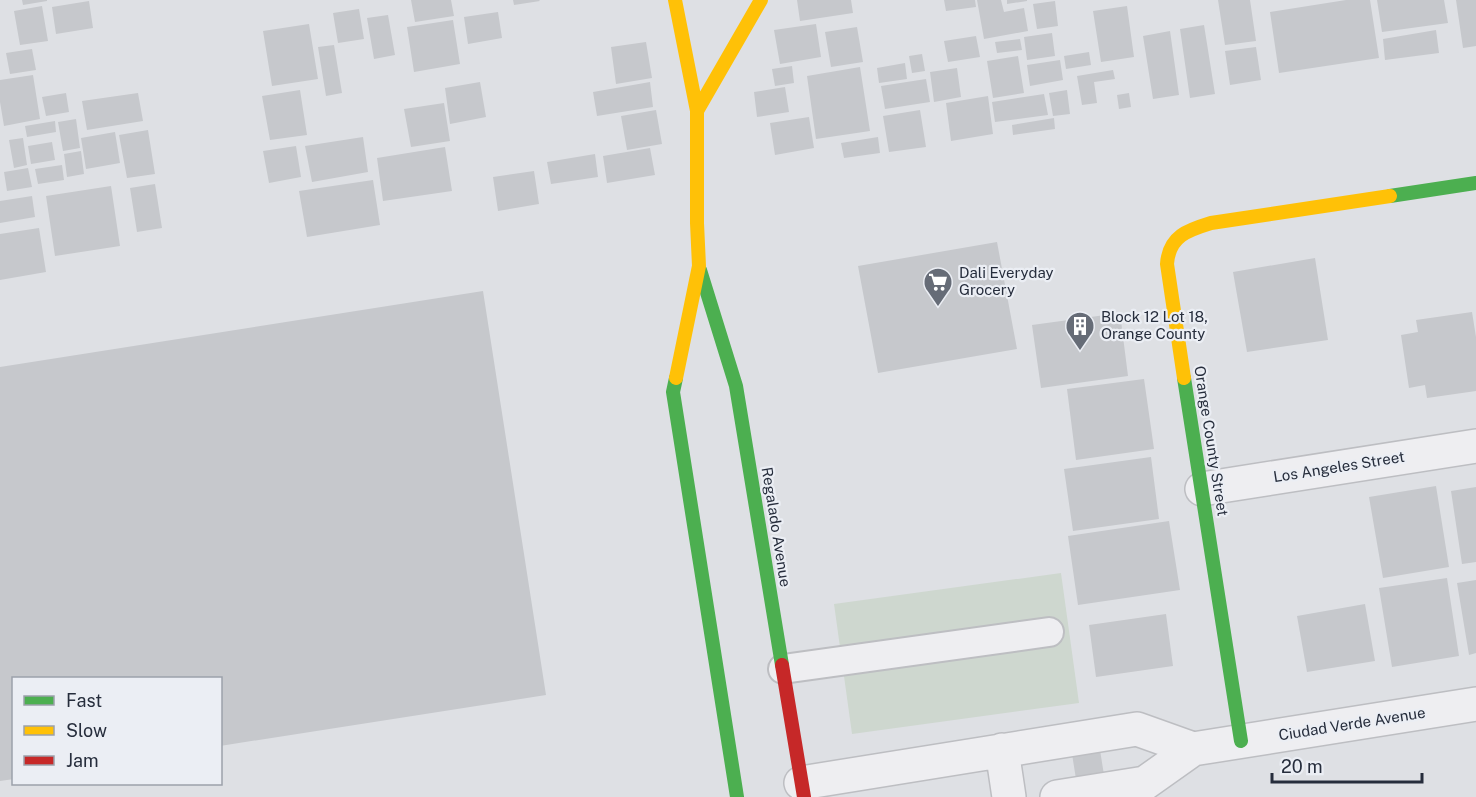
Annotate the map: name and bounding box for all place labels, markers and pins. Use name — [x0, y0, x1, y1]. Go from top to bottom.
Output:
place label: Dali Everyday Grocery — [959, 264, 1053, 298]
supermarket icon: Dali Everyday Grocery — [922, 266, 954, 308]
place label: Block 12 Lot 18, Orange County — [1101, 308, 1208, 342]
building icon: Block 12 Lot 18, Orange County — [1064, 310, 1096, 352]

